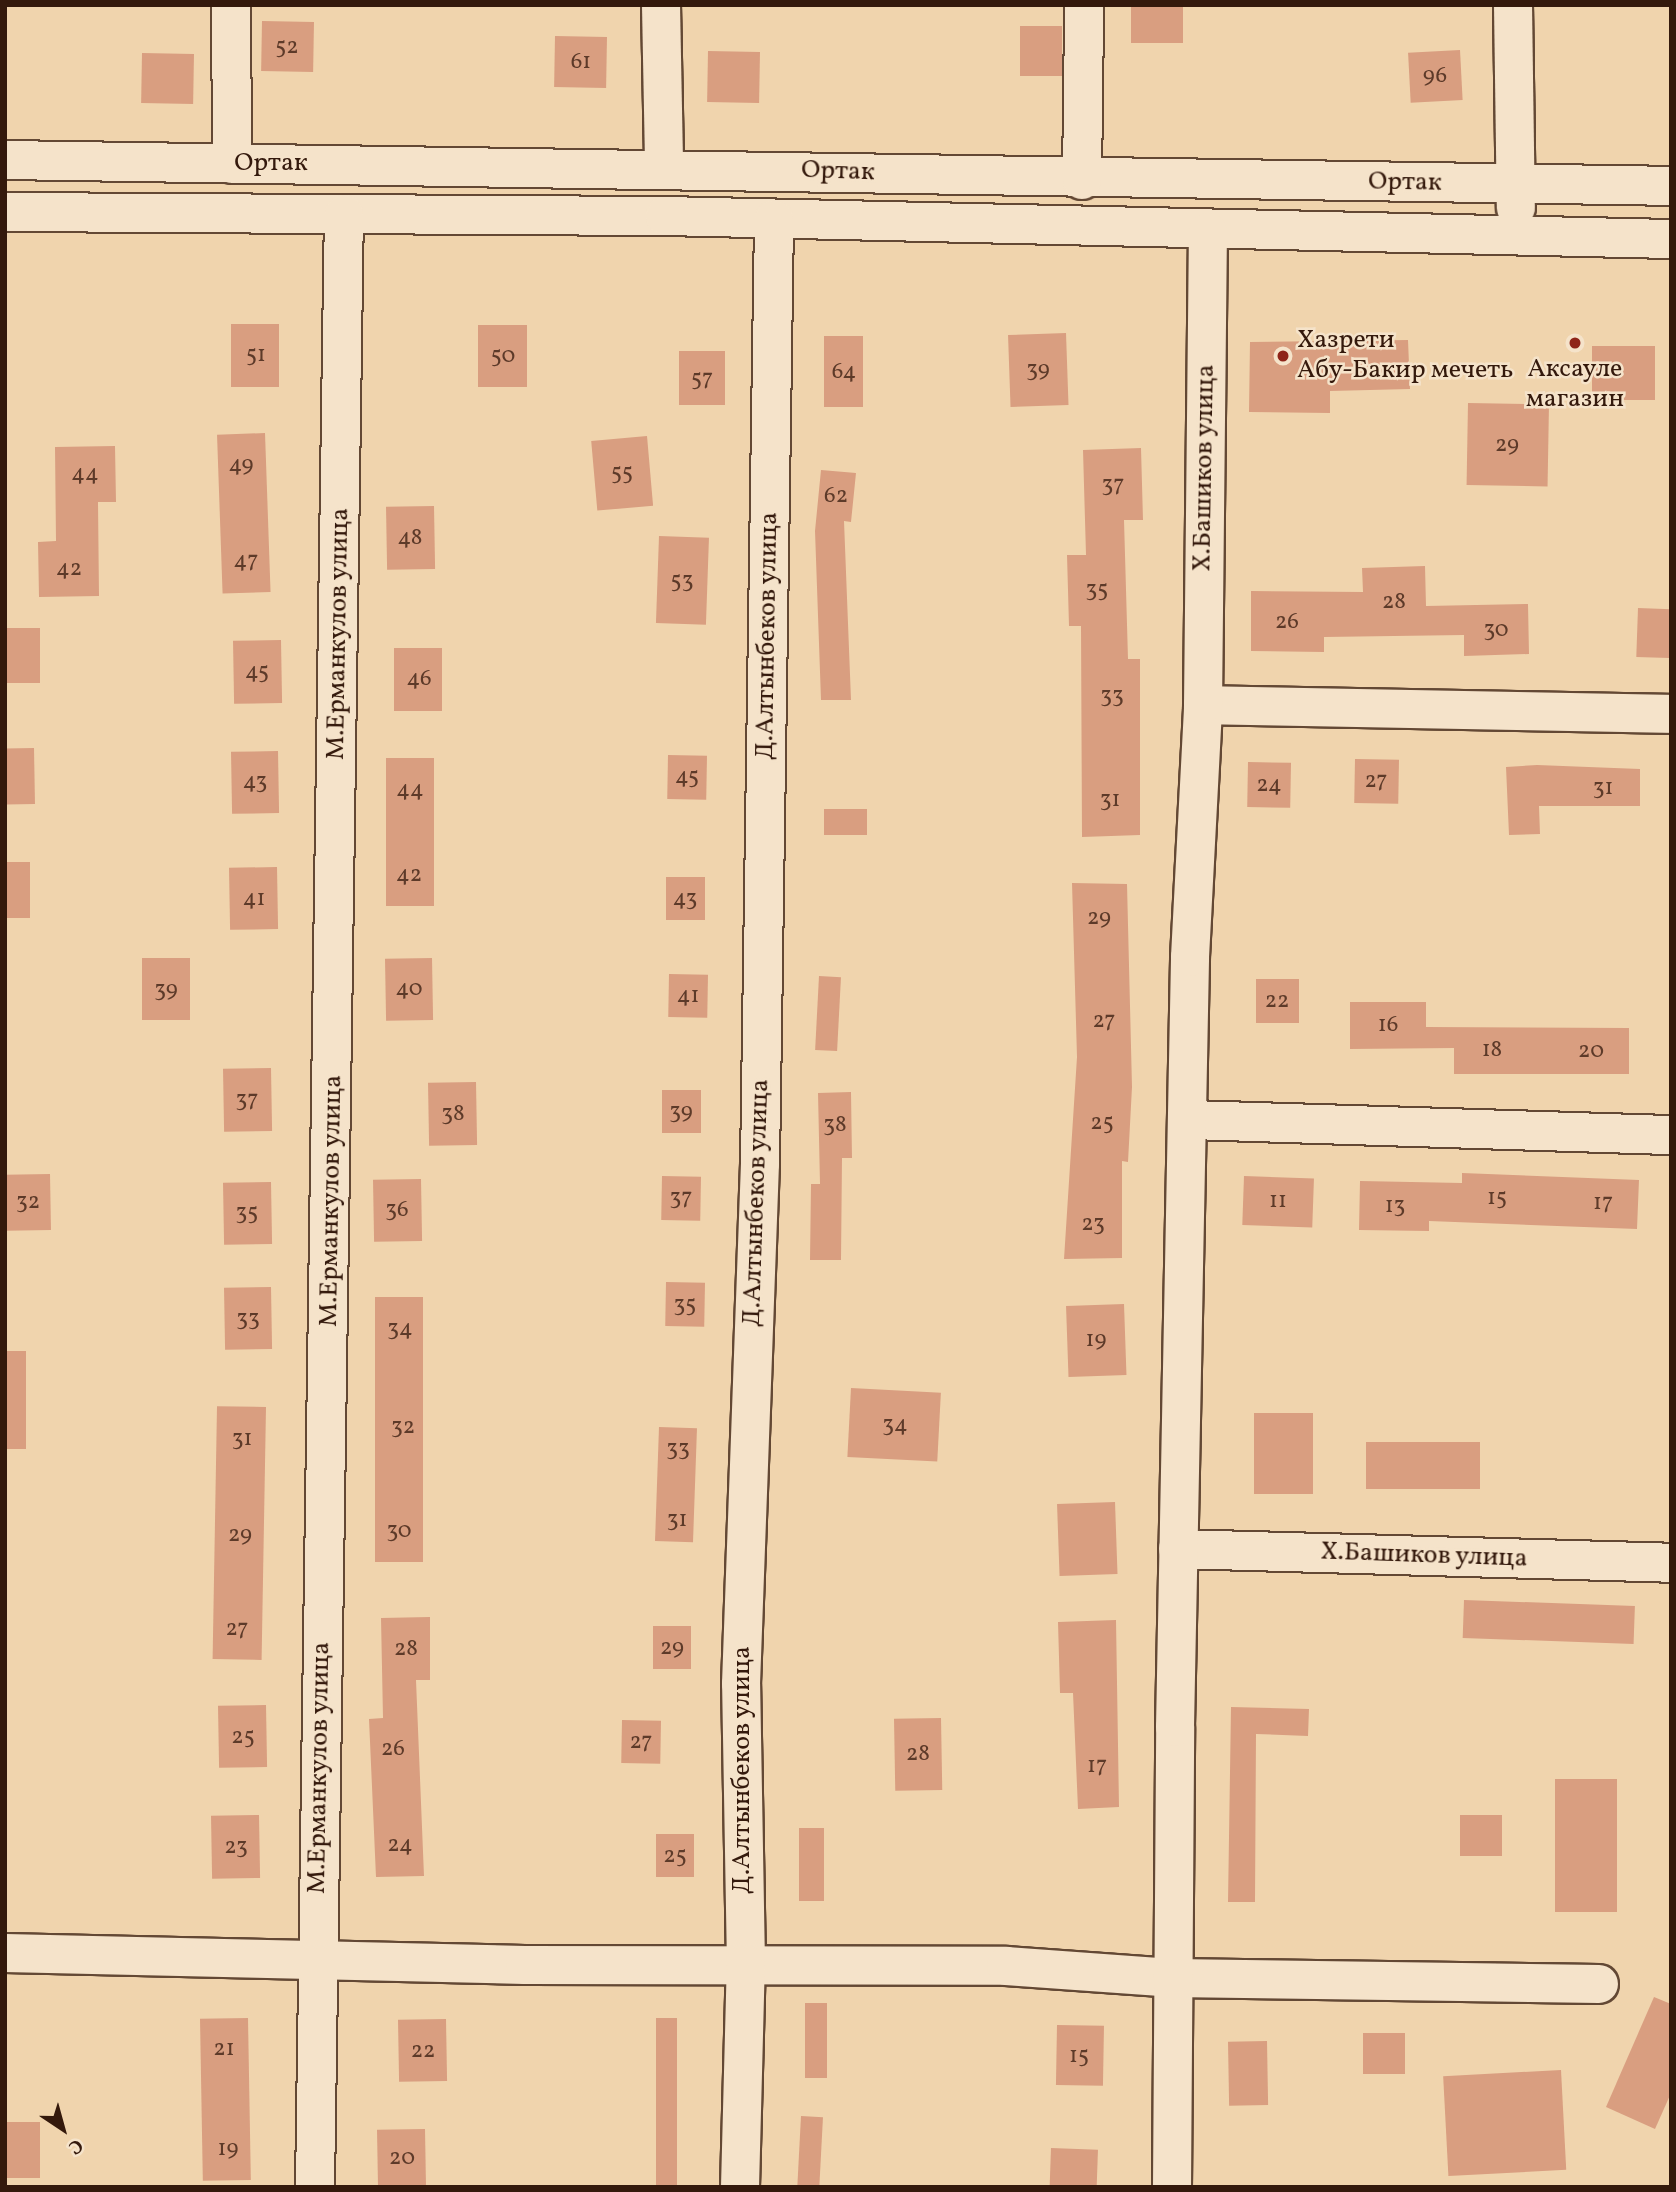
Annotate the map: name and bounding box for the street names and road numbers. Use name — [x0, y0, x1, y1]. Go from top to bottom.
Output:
street label: Ортак — [234, 148, 308, 180]
street label: Ортак — [801, 155, 875, 189]
street label: Ортак — [1368, 167, 1442, 199]
street label: Х.Башиков улица — [1188, 364, 1222, 572]
street label: М.Ерманкулов улица — [321, 507, 357, 761]
street label: Д.Алтынбеков улица — [750, 511, 786, 761]
street label: М.Ерманкулов улица — [314, 1074, 350, 1328]
street label: Д.Алтынбеков улица — [737, 1078, 777, 1328]
street label: Х.Башиков улица — [1320, 1537, 1528, 1575]
street label: М.Ерманкулов улица — [302, 1641, 338, 1895]
street label: Д.Алтынбеков улица — [727, 1646, 759, 1894]

